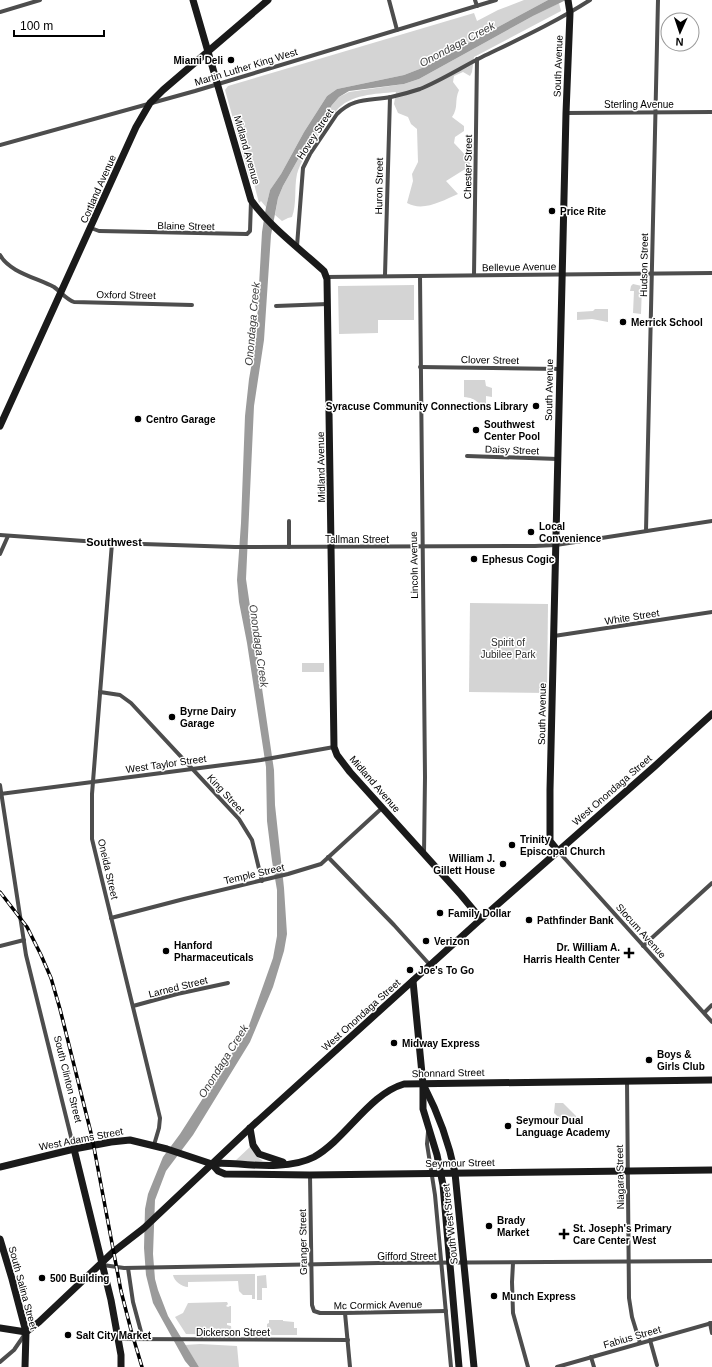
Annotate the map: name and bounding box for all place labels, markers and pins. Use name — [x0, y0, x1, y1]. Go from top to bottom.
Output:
place label: Miami Deli — [174, 55, 223, 66]
marker: Miami Deli — [226, 55, 236, 65]
marker: Price Rite — [547, 206, 557, 216]
place label: Price Rite — [560, 206, 607, 217]
marker: Merrick School — [618, 317, 628, 327]
place label: Merrick School — [631, 317, 703, 328]
place label: Syracuse Community Connections Library — [326, 401, 528, 412]
marker: Syracuse Community Connections Library — [531, 401, 541, 411]
marker: Centro Garage — [133, 414, 143, 424]
place label: Centro Garage — [146, 414, 216, 425]
place label: Southwest Center Pool — [484, 419, 540, 442]
marker: Southwest Center Pool — [471, 425, 481, 435]
place label: Local Convenience — [539, 521, 602, 544]
marker: Local Convenience — [526, 527, 536, 537]
marker: Ephesus Cogic — [469, 554, 479, 564]
place label: Ephesus Cogic — [482, 554, 555, 565]
place label: Byrne Dairy Garage — [180, 706, 237, 729]
marker: Byrne Dairy Garage — [167, 712, 177, 722]
place label: Trinity Episcopal Church — [520, 834, 605, 857]
marker: Trinity Episcopal Church — [507, 840, 517, 850]
place label: William J. Gillett House — [433, 853, 495, 876]
marker: William J. Gillett House — [498, 859, 508, 869]
marker: Family Dollar — [435, 908, 445, 918]
place label: Family Dollar — [448, 908, 511, 919]
marker: Pathfinder Bank — [524, 915, 534, 925]
place label: Pathfinder Bank — [537, 915, 614, 926]
marker: Verizon — [421, 936, 431, 946]
place label: Verizon — [434, 936, 470, 947]
place label: Hanford Pharmaceuticals — [174, 940, 254, 963]
place label: Dr. William A. Harris Health Center — [523, 942, 620, 965]
marker: Hanford Pharmaceuticals — [161, 946, 171, 956]
marker: Dr. William A. Harris Health Center — [623, 947, 635, 959]
marker: Joe's To Go — [405, 965, 415, 975]
place label: Joe's To Go — [418, 965, 474, 976]
marker: Midway Express — [389, 1038, 399, 1048]
place label: Midway Express — [402, 1038, 480, 1049]
place label: Boys & Girls Club — [657, 1049, 705, 1072]
marker: Boys & Girls Club — [644, 1055, 654, 1065]
place label: Seymour Dual Language Academy — [516, 1115, 611, 1138]
marker: Seymour Dual Language Academy — [503, 1121, 513, 1131]
place label: Brady Market — [497, 1215, 530, 1238]
marker: Brady Market — [484, 1221, 494, 1231]
place label: St. Joseph's Primary Care Center West — [573, 1223, 672, 1246]
marker: St. Joseph's Primary Care Center West — [558, 1228, 570, 1240]
marker: 500 Building — [37, 1273, 47, 1283]
place label: 500 Building — [50, 1273, 109, 1284]
marker: Munch Express — [489, 1291, 499, 1301]
place label: Munch Express — [502, 1291, 576, 1302]
marker: Salt City Market — [63, 1330, 73, 1340]
place label: Salt City Market — [76, 1330, 152, 1341]

